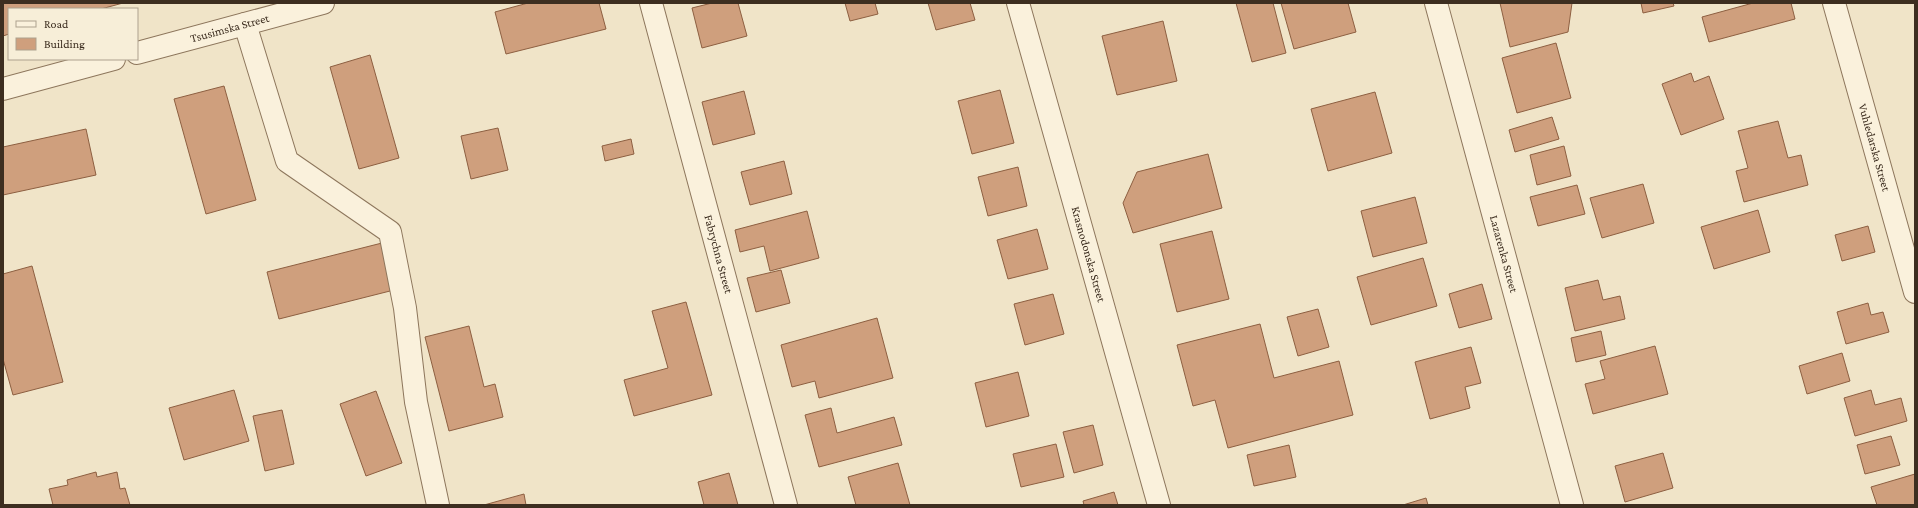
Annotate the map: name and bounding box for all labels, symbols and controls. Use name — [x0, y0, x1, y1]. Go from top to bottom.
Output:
legend — [8, 8, 138, 60]
street label: Tsusimska Street — [189, 11, 272, 45]
text: Road — [44, 17, 69, 31]
text: Building — [44, 37, 85, 51]
street label: Vuhledarska Street — [1856, 102, 1894, 194]
street label: Krasnodonska Street — [1068, 205, 1109, 305]
street label: Fabrychna Street — [701, 213, 736, 296]
street label: Lazarenka Street — [1487, 214, 1521, 295]

